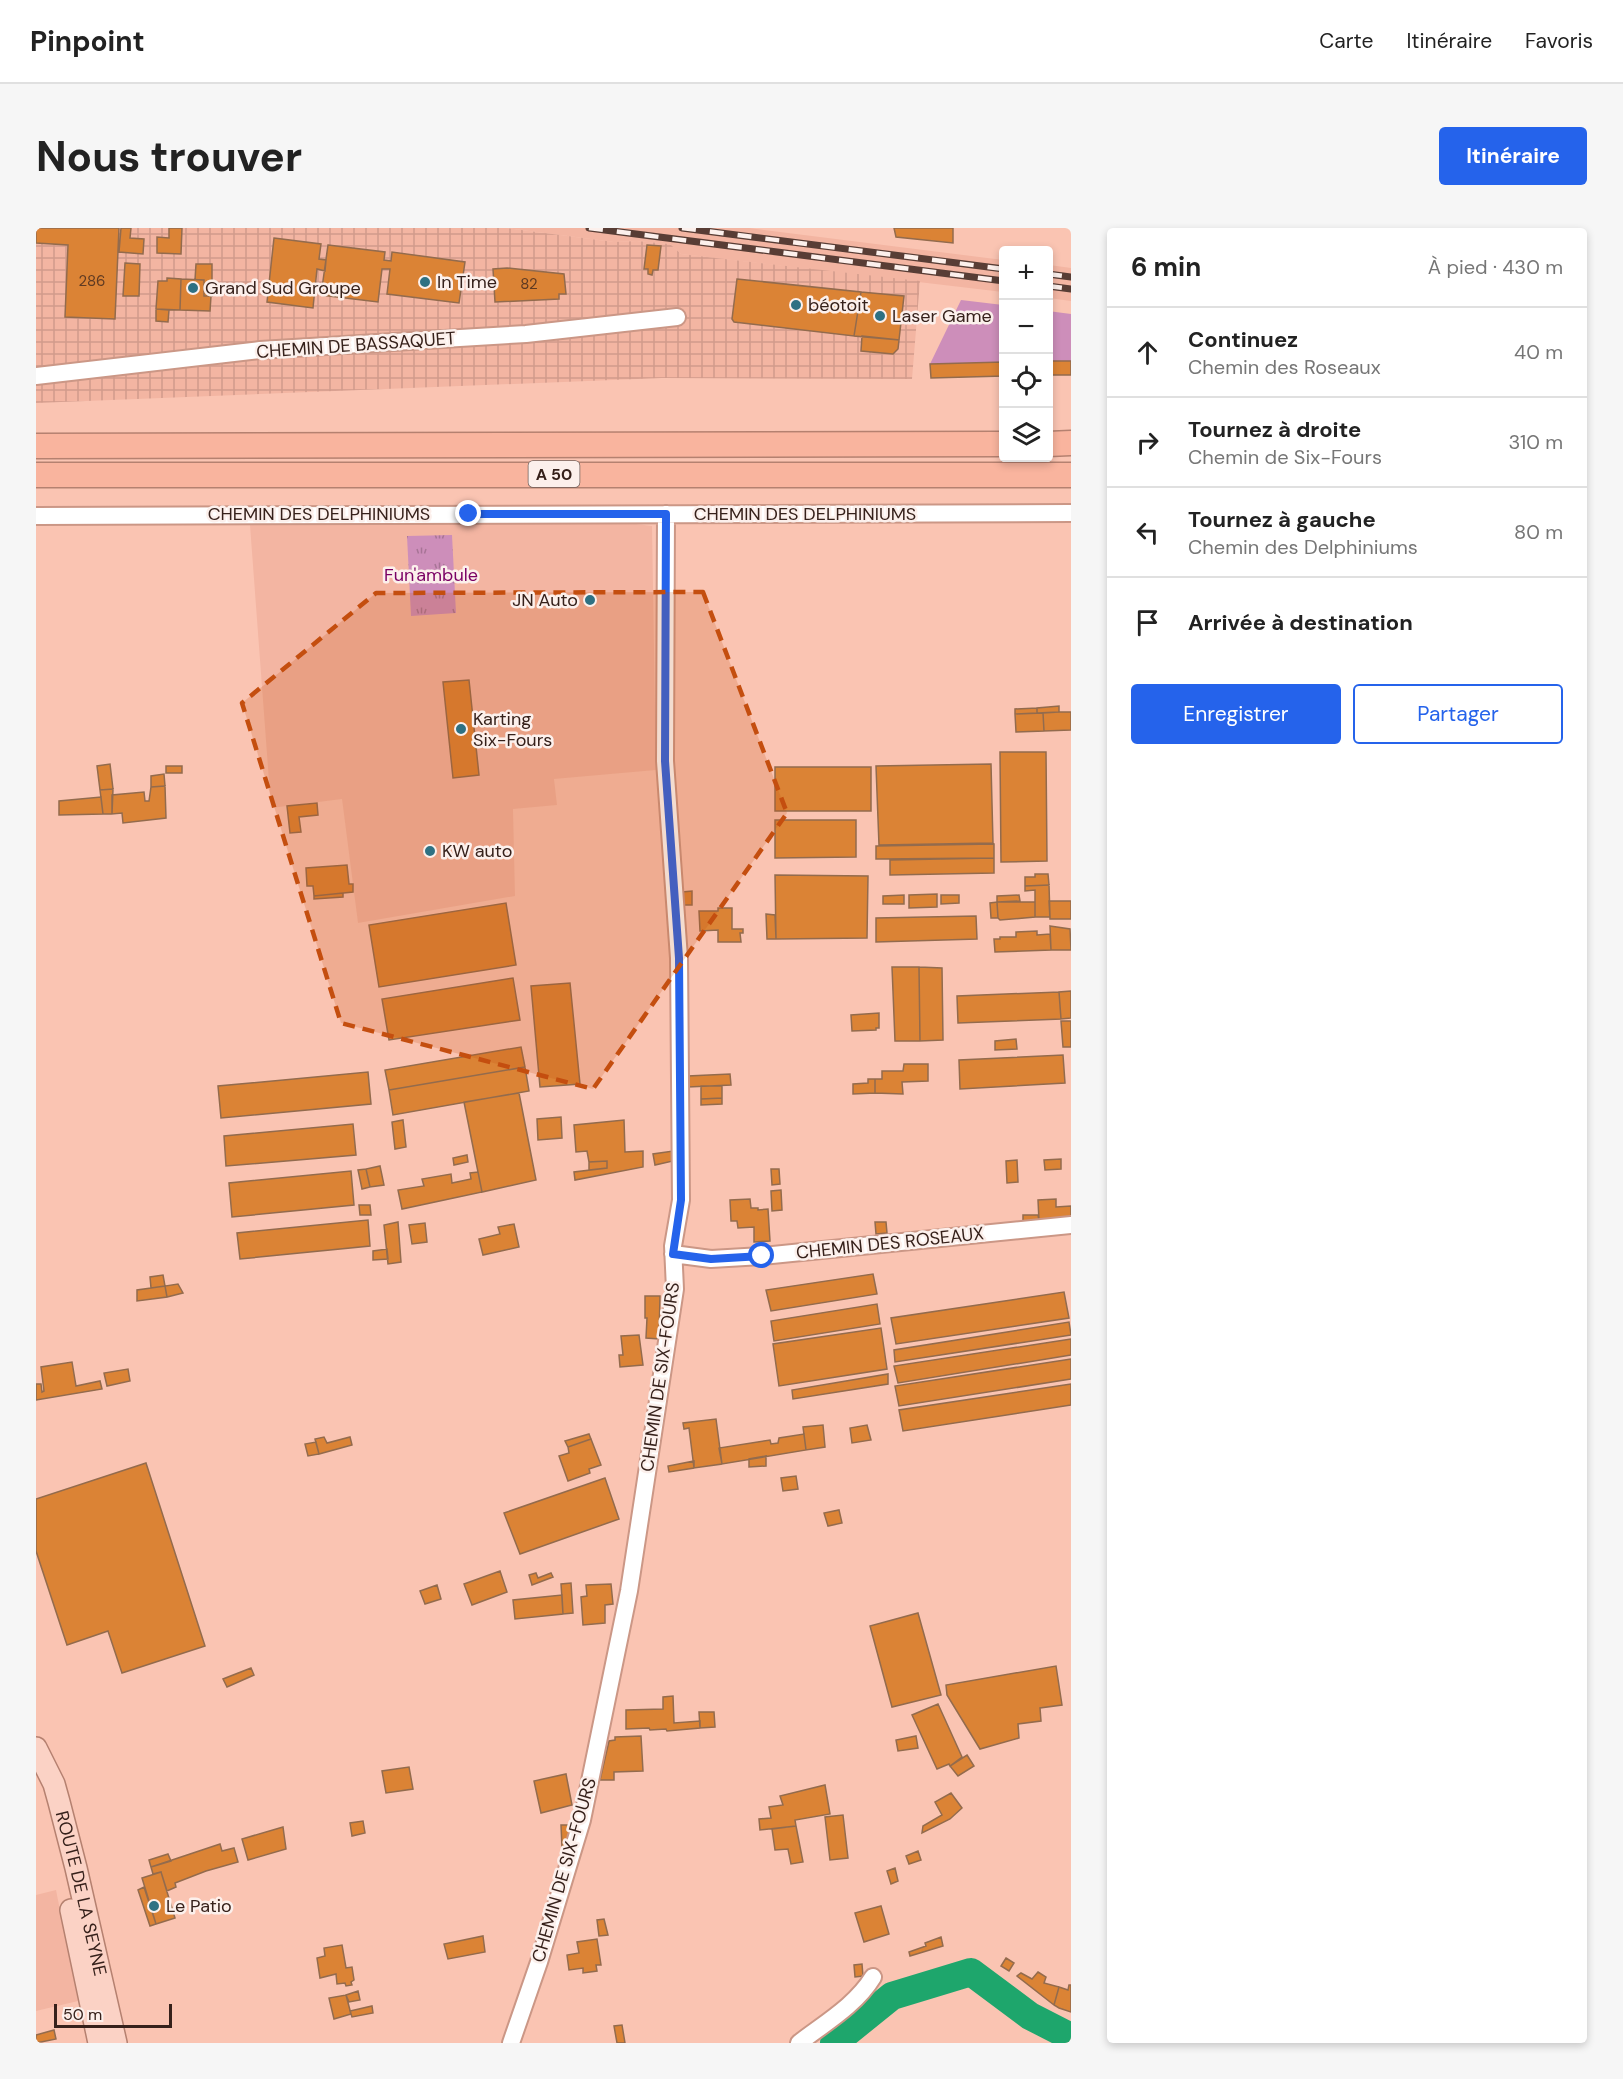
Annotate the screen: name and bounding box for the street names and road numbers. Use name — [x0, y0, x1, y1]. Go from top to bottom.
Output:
street label: CHEMIN DE BASSAQUET — [255, 326, 457, 364]
road number: A 50 — [528, 461, 580, 487]
street label: CHEMIN DES DELPHINIUMS — [208, 502, 430, 526]
street label: CHEMIN DES DELPHINIUMS — [694, 502, 916, 526]
street label: CHEMIN DES ROSEAUX — [795, 1221, 985, 1265]
street label: CHEMIN DE SIX-FOURS — [635, 1281, 685, 1473]
street label: CHEMIN DE SIX-FOURS — [526, 1775, 602, 1965]
street label: ROUTE DE LA SEYNE — [50, 1808, 112, 1978]

